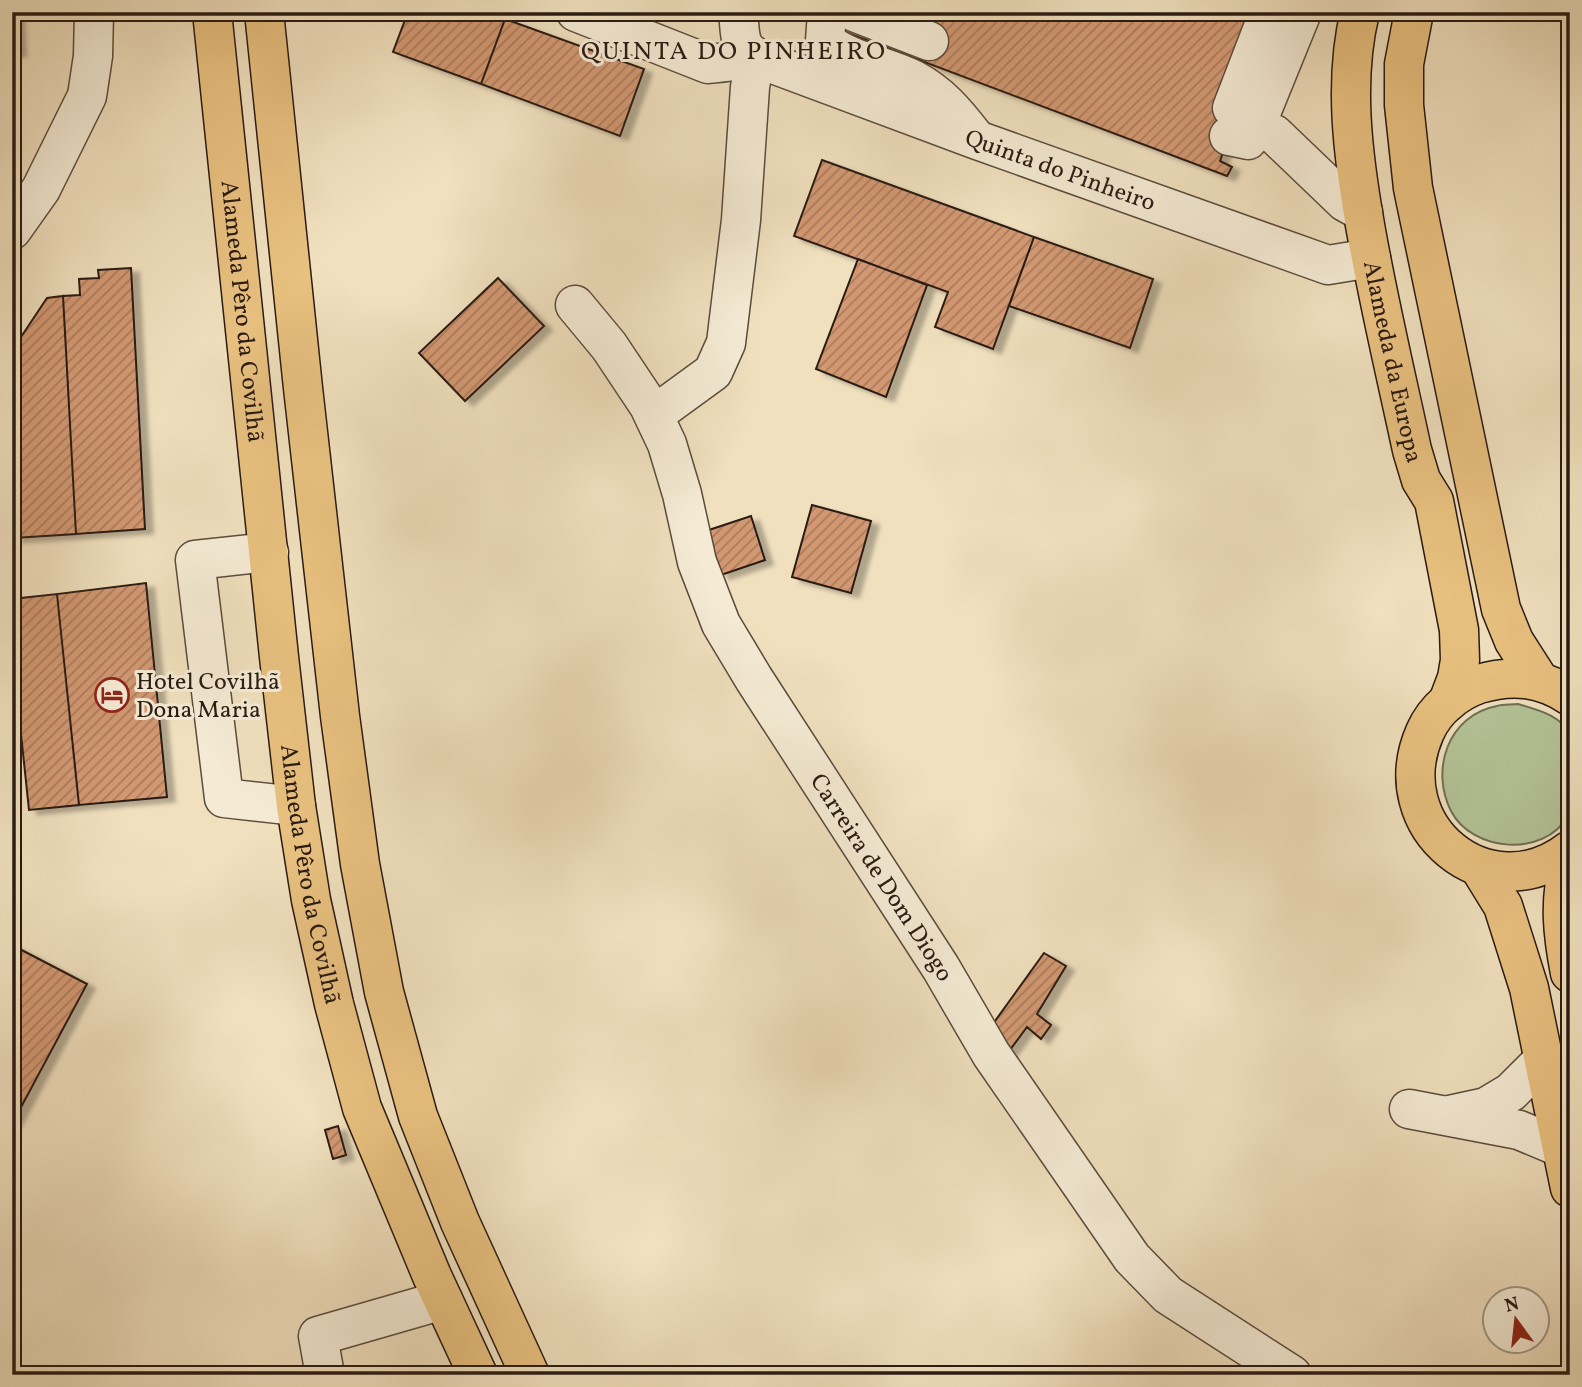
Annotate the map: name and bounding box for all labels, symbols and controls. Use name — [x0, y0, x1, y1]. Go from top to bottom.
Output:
district label: QUINTA DO PINHEIRO — [581, 34, 887, 70]
street label: Quinta do Pinheiro — [960, 122, 1160, 221]
street label: Alameda Pêro da Covilhã — [211, 179, 272, 444]
street label: Alameda da Europa — [1353, 258, 1430, 467]
place label: Hotel Covilhã Dona Maria — [136, 666, 280, 728]
hotel icon: Hotel Covilhã Dona Maria — [93, 676, 131, 714]
street label: Alameda Pêro da Covilhã — [270, 743, 349, 1008]
street label: Carreira de Dom Diogo — [801, 768, 960, 989]
north arrow — [1480, 1286, 1550, 1356]
text: N — [1502, 1291, 1522, 1320]

